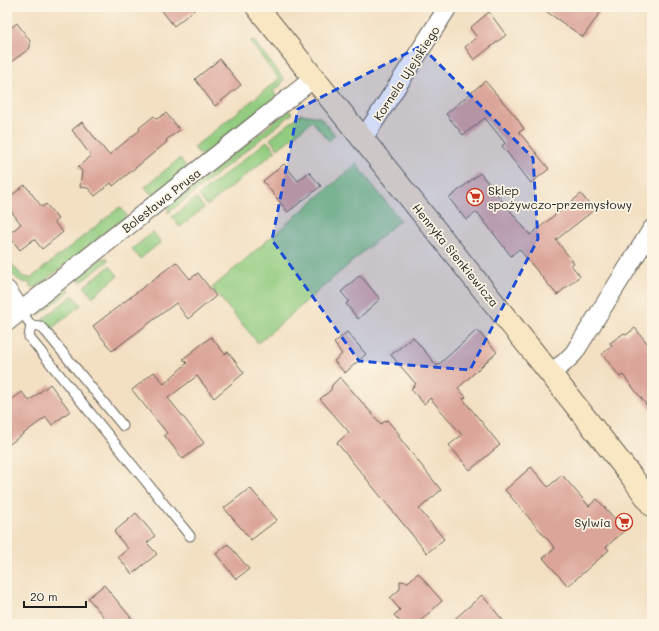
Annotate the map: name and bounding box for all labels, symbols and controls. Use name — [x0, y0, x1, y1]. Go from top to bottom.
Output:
street label: Kornela Ujejskiego — [369, 23, 443, 123]
street label: Bolesława Prusa — [118, 164, 204, 236]
place label: Sklep spożywczo-przemysłowy — [488, 182, 632, 212]
supermarket icon: Sklep spożywczo-przemysłowy — [465, 187, 485, 207]
street label: Henryka Sienkiewicza — [409, 200, 503, 310]
supermarket icon: Sylwia — [614, 512, 634, 532]
place label: Sylwia — [575, 514, 611, 530]
scale bar — [24, 583, 86, 609]
text: 20 m — [30, 588, 58, 604]

